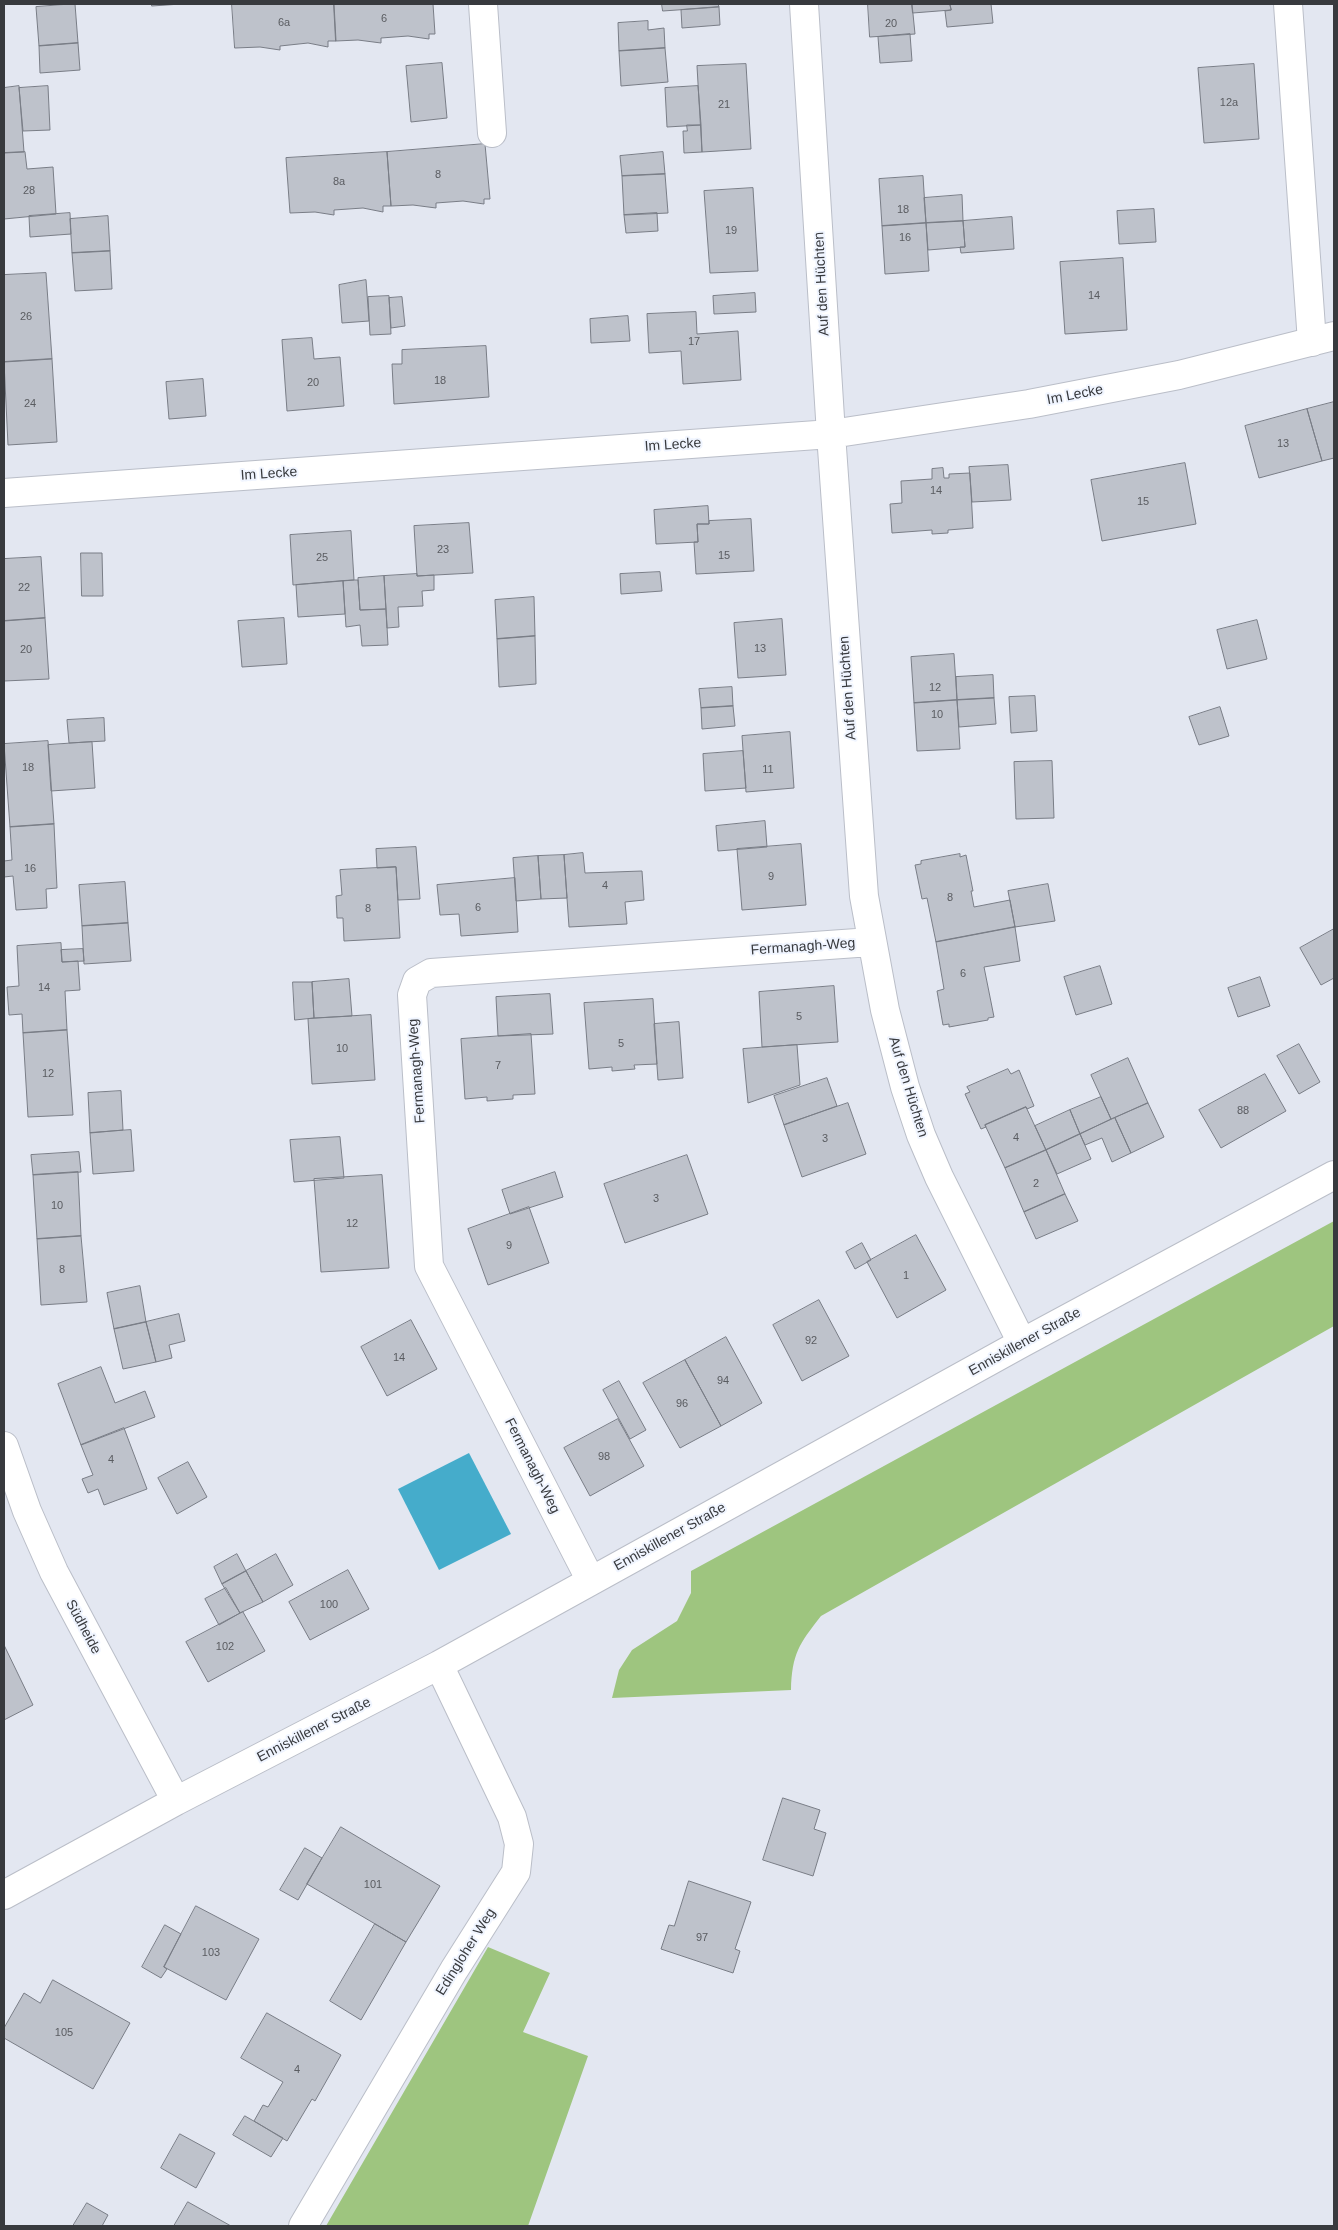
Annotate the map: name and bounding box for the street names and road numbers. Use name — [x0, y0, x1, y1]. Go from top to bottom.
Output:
street label: Auf den Hüchten — [811, 231, 833, 337]
street label: Im Lecke — [1046, 381, 1104, 409]
street label: Im Lecke — [644, 435, 702, 455]
street label: Im Lecke — [240, 464, 298, 484]
street label: Auf den Hüchten — [836, 635, 860, 741]
street label: Fermanagh-Weg — [750, 935, 856, 959]
street label: Fermanagh-Weg — [405, 1018, 429, 1124]
street label: Auf den Hüchten — [885, 1035, 931, 1139]
street label: Enniskillener Straße — [966, 1304, 1084, 1380]
street label: Fermanagh-Weg — [501, 1416, 563, 1516]
street label: Enniskillener Straße — [611, 1499, 729, 1575]
street label: Südheide — [62, 1597, 104, 1657]
street label: Enniskillener Straße — [254, 1694, 374, 1766]
street label: Edingloher Weg — [433, 1905, 499, 1999]

